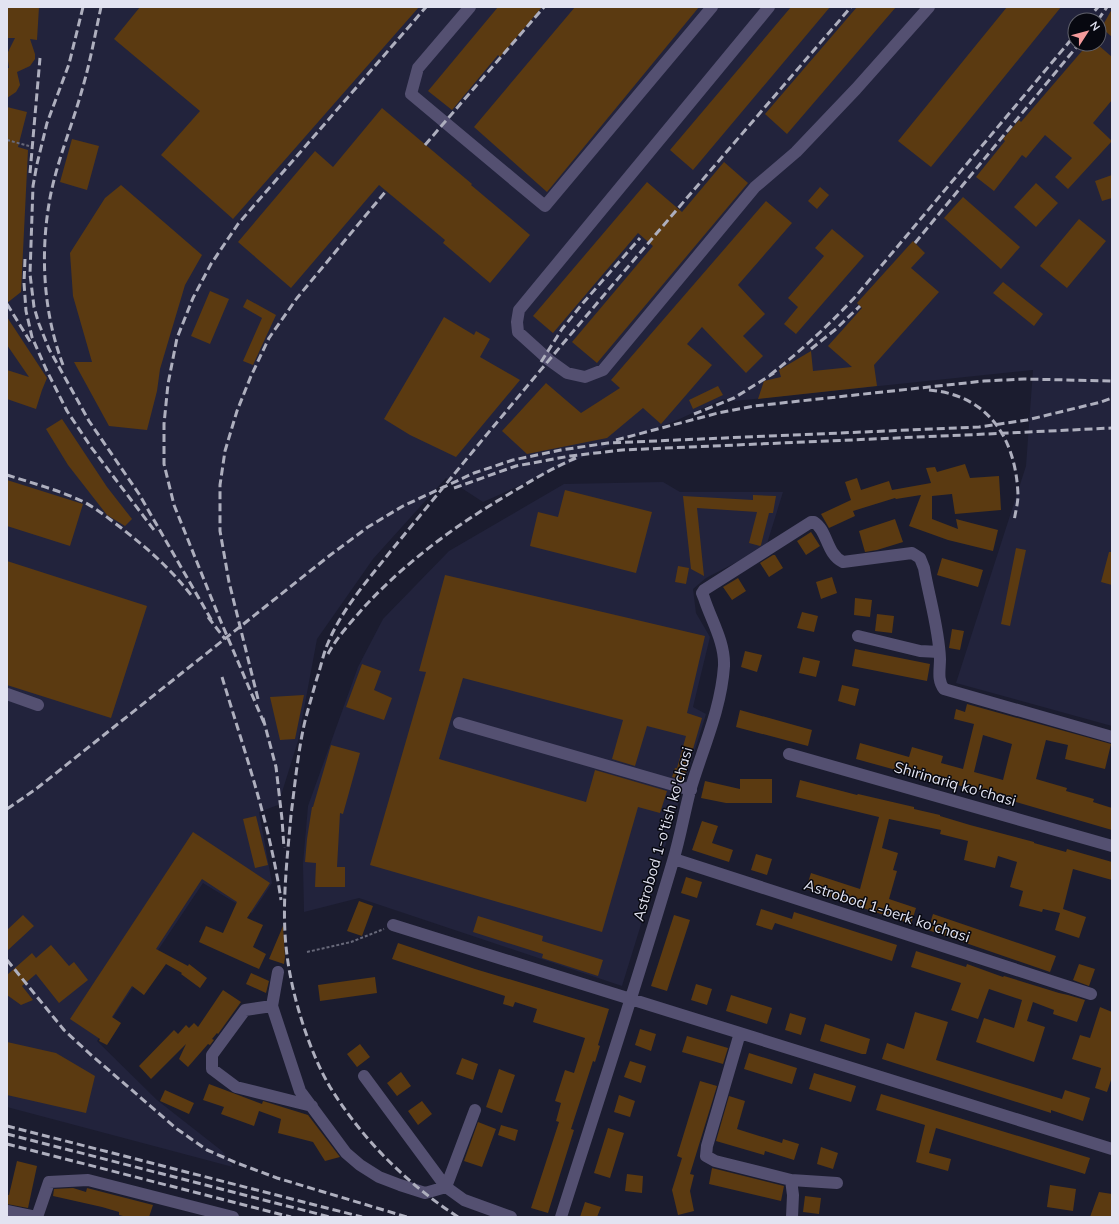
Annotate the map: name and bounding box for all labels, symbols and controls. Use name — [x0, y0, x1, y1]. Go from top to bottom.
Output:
north arrow — [1067, 12, 1107, 52]
text: N — [1087, 19, 1103, 34]
street label: Astrobod 1-o'tish ko'chasi — [629, 745, 696, 923]
street label: Shirinariq ko'chasi — [892, 757, 1018, 810]
street label: Astrobod 1-berk ko'chasi — [802, 875, 972, 946]

